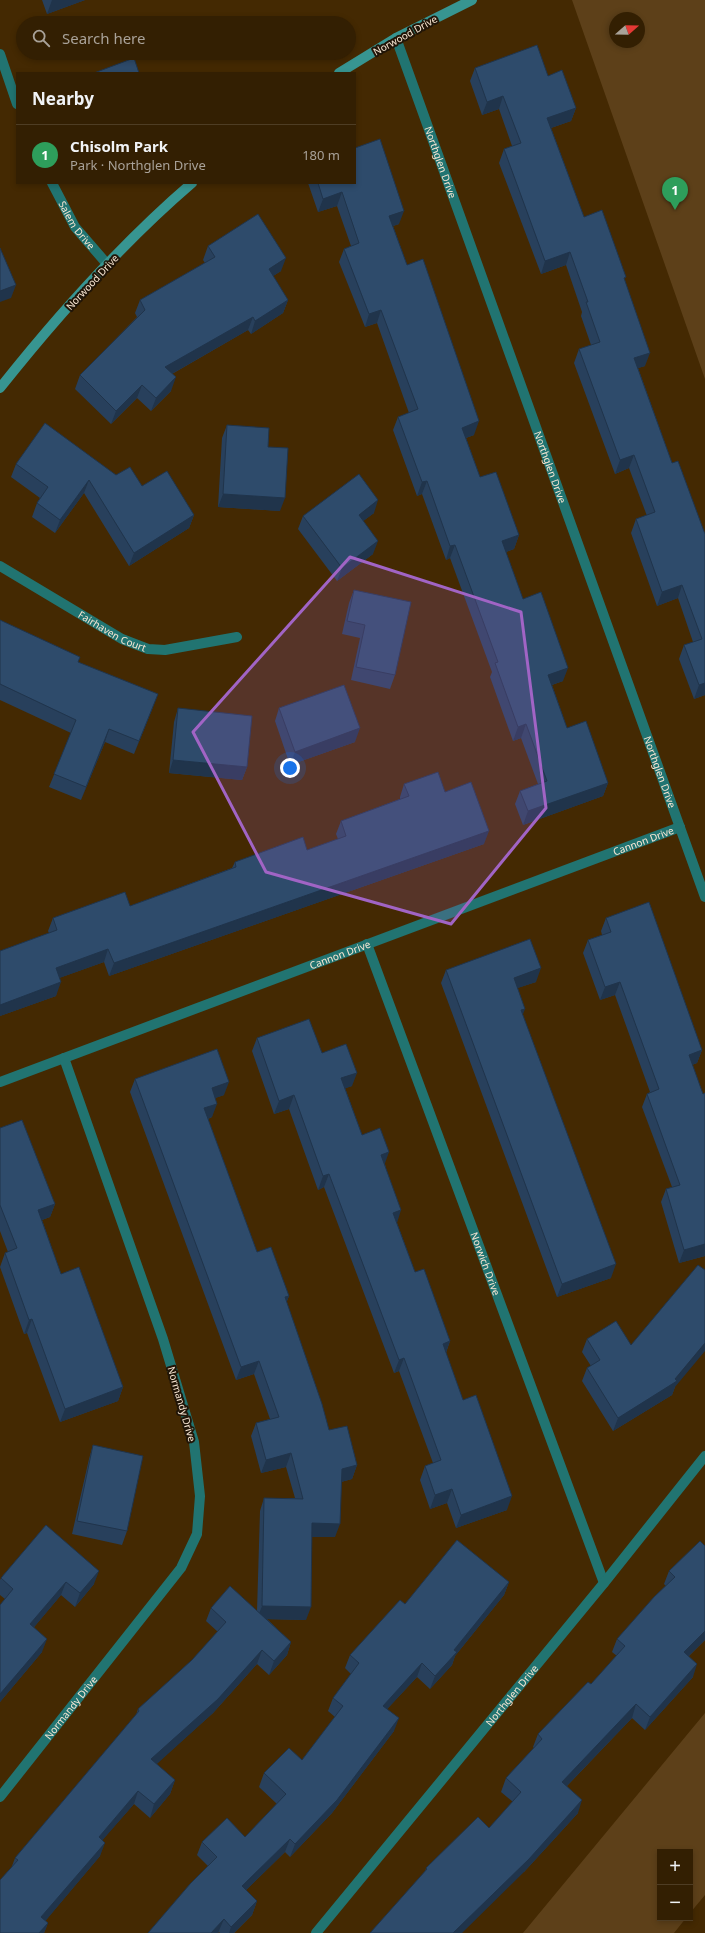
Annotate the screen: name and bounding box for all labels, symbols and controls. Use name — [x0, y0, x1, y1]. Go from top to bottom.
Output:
street label: Norwood Drive — [370, 11, 440, 58]
north arrow — [609, 12, 645, 48]
search box — [16, 16, 356, 60]
icon: search — [30, 27, 52, 49]
text: Search here — [62, 28, 145, 48]
text: Nearby — [32, 87, 94, 110]
street label: Northglen Drive — [421, 124, 460, 200]
text: Chisolm Park — [70, 136, 168, 156]
text: 1 — [41, 146, 49, 164]
text: 180 m — [302, 146, 340, 164]
text: Park · Northglen Drive — [70, 156, 206, 174]
pin: 1 — [662, 177, 688, 210]
street label: Salem Drive — [55, 198, 98, 253]
street label: Norwood Drive — [63, 251, 122, 313]
street label: Northglen Drive — [531, 429, 570, 505]
street label: Fairhaven Court — [76, 607, 149, 655]
street label: Northglen Drive — [641, 734, 680, 810]
your location — [280, 758, 300, 778]
street label: Cannon Drive — [611, 823, 676, 859]
street label: Cannon Drive — [307, 937, 373, 972]
street label: Norwich Drive — [467, 1230, 504, 1298]
street label: Normandy Drive — [165, 1365, 200, 1444]
street label: Northglen Drive — [482, 1661, 541, 1729]
street label: Normandy Drive — [41, 1672, 100, 1742]
map controls — [657, 1849, 693, 1921]
button: + — [657, 1849, 693, 1885]
button: − — [657, 1885, 693, 1921]

